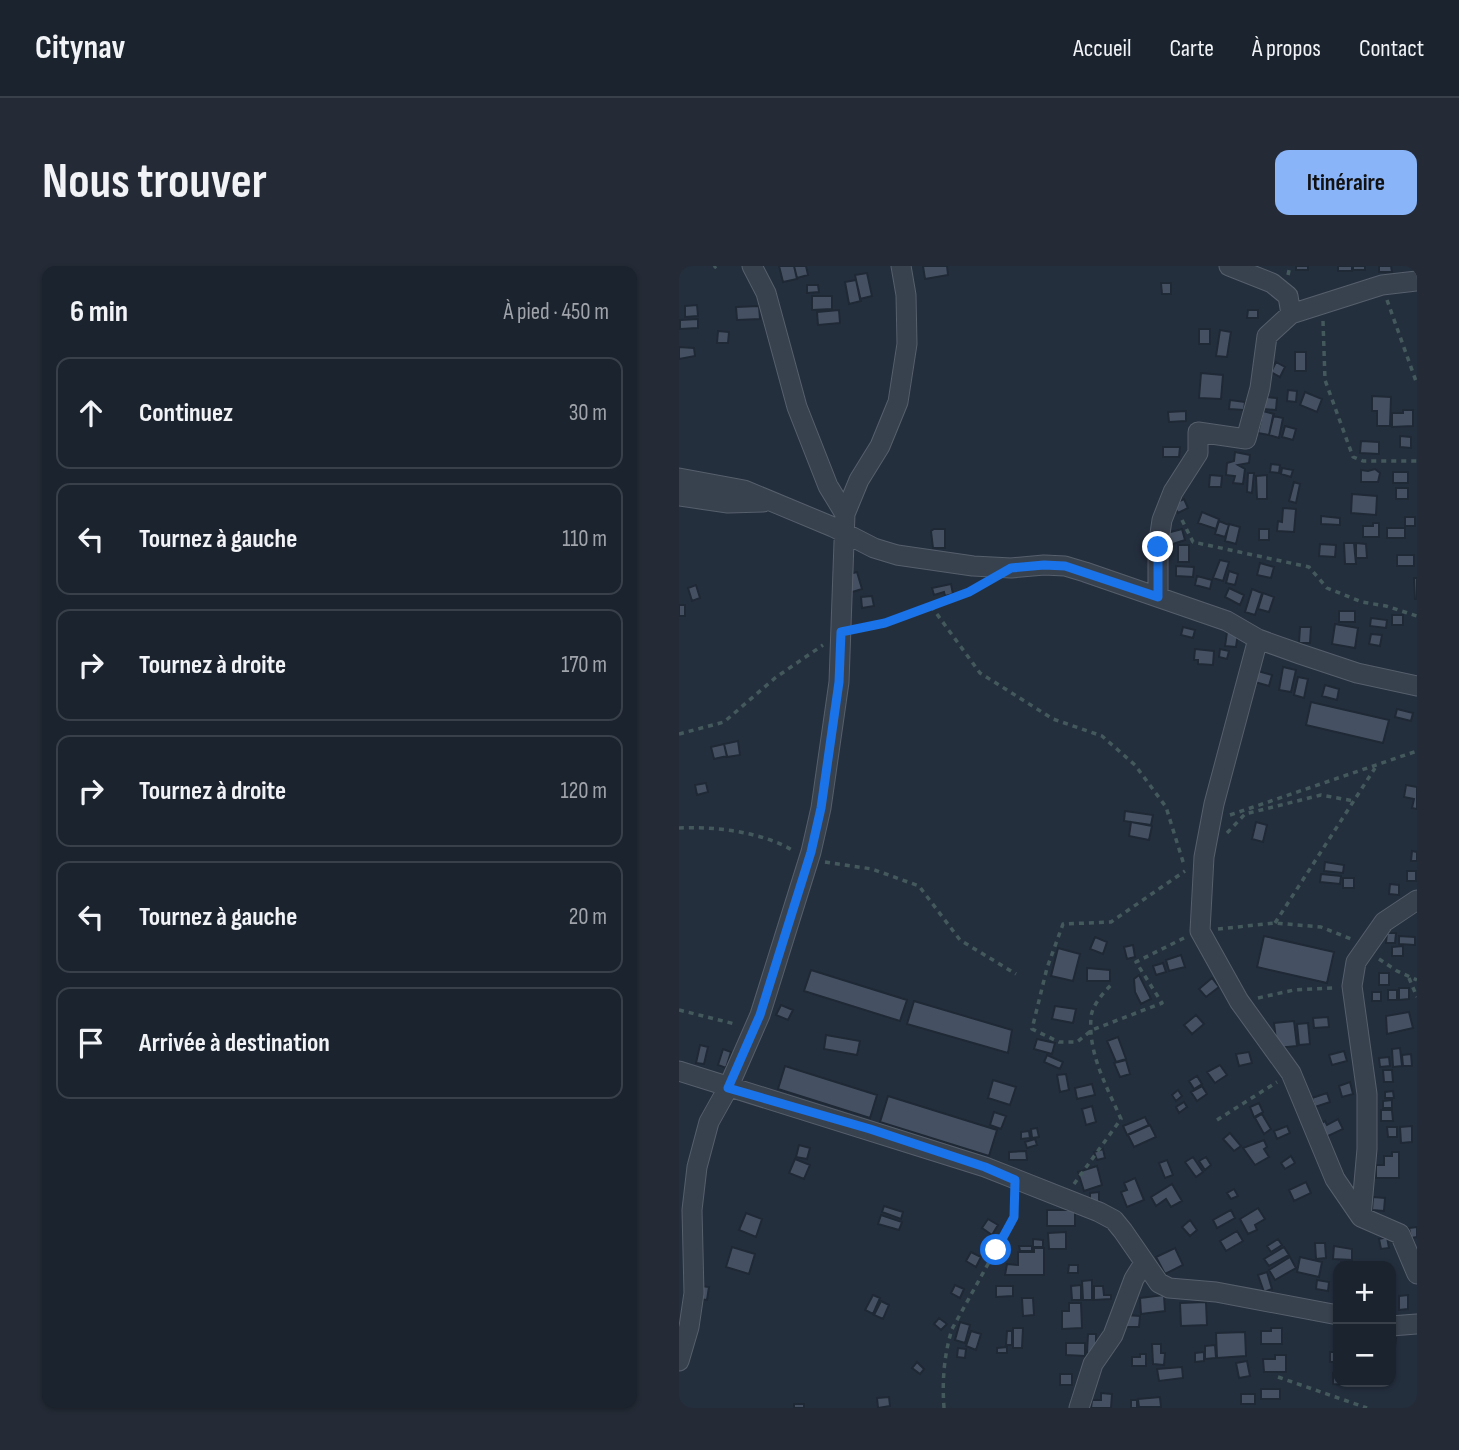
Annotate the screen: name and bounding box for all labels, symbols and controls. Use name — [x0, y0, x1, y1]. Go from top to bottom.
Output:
text: Citynav — [35, 28, 125, 68]
text: Accueil — [1073, 34, 1132, 63]
text: Carte — [1170, 34, 1214, 63]
text: À propos — [1252, 34, 1321, 63]
text: Contact — [1359, 34, 1424, 63]
button: Itinéraire — [1275, 150, 1417, 215]
text: Nous trouver — [42, 153, 267, 212]
text: 6 min — [70, 294, 128, 330]
text: À pied · 450 m — [503, 298, 609, 326]
icon: ahead — [72, 394, 110, 432]
text: Continuez — [139, 398, 233, 429]
text: 30 m — [569, 399, 607, 427]
icon: left — [72, 520, 110, 558]
text: Tournez à gauche — [139, 524, 297, 555]
text: 110 m — [562, 525, 607, 553]
route end — [1142, 531, 1173, 562]
icon: right — [72, 646, 110, 684]
text: Tournez à droite — [139, 650, 286, 681]
text: 170 m — [561, 651, 607, 679]
icon: right — [72, 772, 110, 810]
text: Tournez à droite — [139, 776, 286, 807]
text: 120 m — [561, 777, 607, 805]
icon: left — [72, 898, 110, 936]
text: Tournez à gauche — [139, 902, 297, 933]
text: 20 m — [569, 903, 607, 931]
icon: arrive — [72, 1024, 110, 1062]
text: Arrivée à destination — [139, 1028, 330, 1059]
route start — [980, 1234, 1011, 1265]
map controls — [1333, 1261, 1396, 1387]
button: + — [1333, 1261, 1396, 1324]
button: − — [1333, 1324, 1396, 1387]

